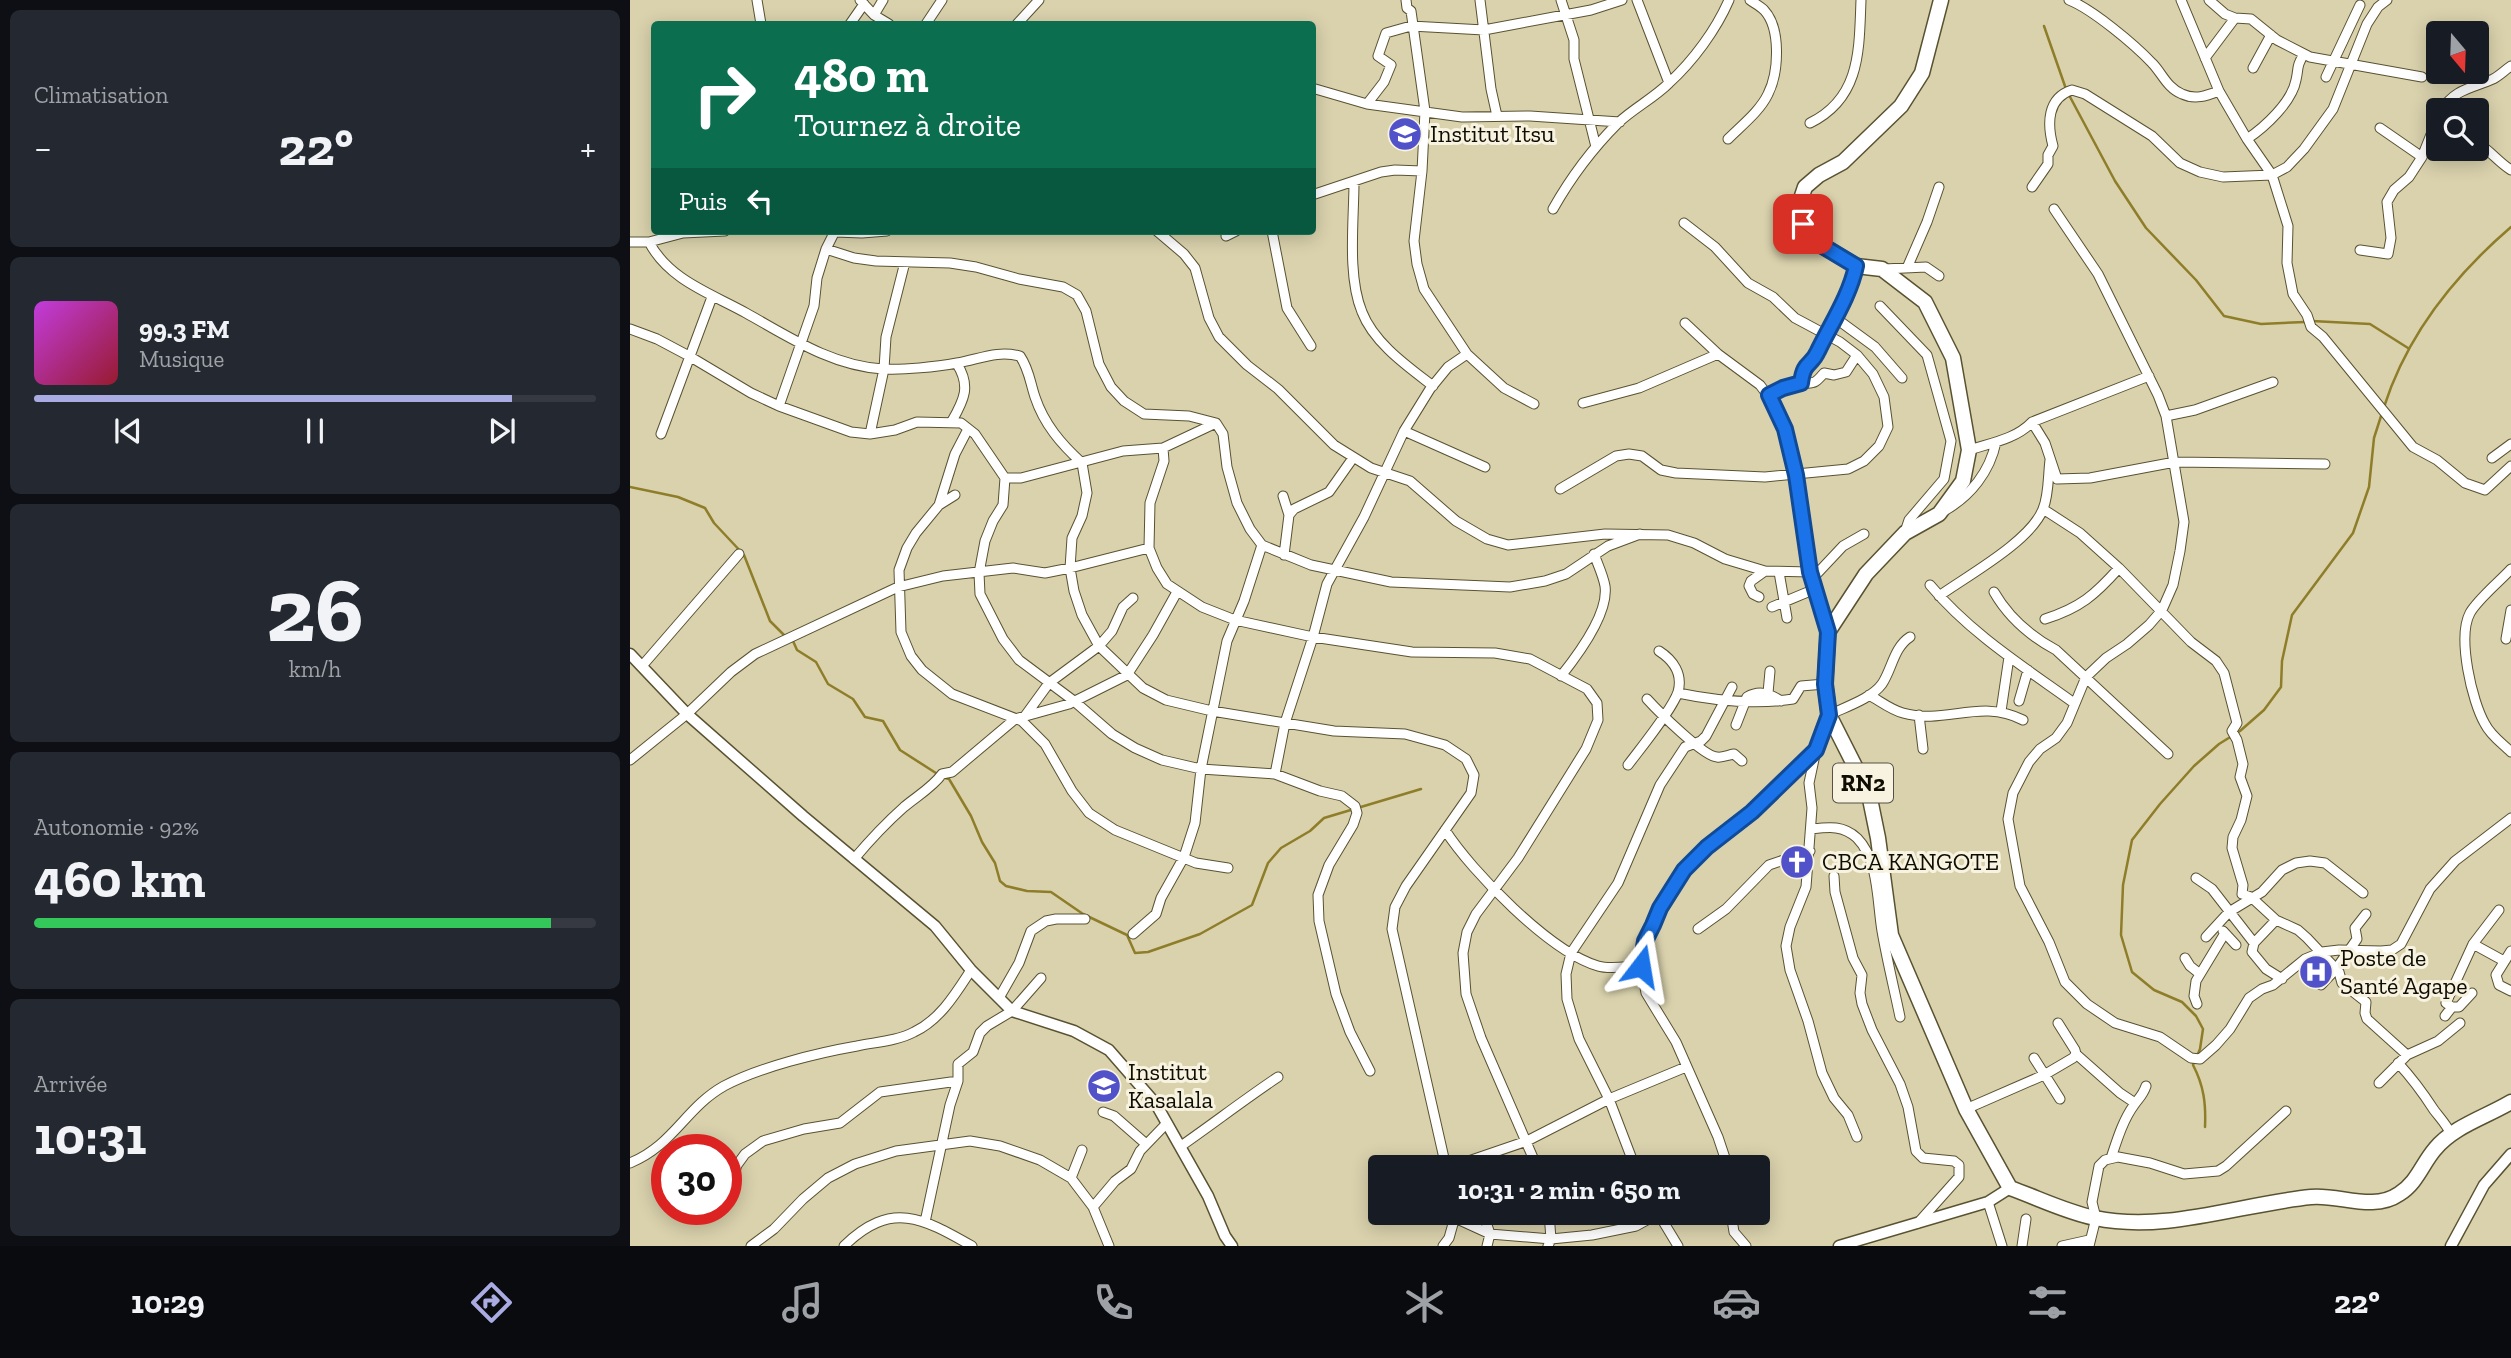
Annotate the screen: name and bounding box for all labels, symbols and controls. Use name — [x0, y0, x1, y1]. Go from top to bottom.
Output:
north arrow — [2426, 21, 2488, 84]
map controls — [2426, 21, 2489, 161]
text: 480 m — [794, 46, 929, 105]
icon: right — [679, 49, 770, 140]
text: Climatisation — [34, 81, 168, 109]
button: search — [2426, 98, 2489, 161]
text: Tournez à droite — [794, 106, 1021, 144]
school or university icon: Institut Itsu — [1386, 115, 1424, 153]
text: 22° — [279, 116, 353, 178]
place label: Institut Itsu — [1430, 119, 1555, 148]
text: − — [34, 125, 52, 171]
text: + — [580, 125, 596, 171]
icon: left — [741, 182, 779, 220]
text: Puis — [679, 185, 727, 217]
pin — [1773, 194, 1833, 254]
icon: arrive — [1784, 205, 1822, 243]
text: 99.3 FM — [139, 313, 230, 345]
text: Musique — [139, 345, 224, 373]
icon: previous — [109, 412, 147, 450]
icon: pause — [296, 412, 334, 450]
icon: next — [483, 412, 521, 450]
text: 26 — [266, 555, 364, 664]
text: km/h — [289, 655, 341, 683]
road number: RN2 — [1833, 764, 1893, 803]
text: Autonomie · 92% — [34, 813, 199, 841]
church icon: CBCA KANGOTE — [1778, 843, 1816, 881]
place label: CBCA KANGOTE — [1822, 847, 1999, 876]
text: 460 km — [34, 848, 206, 910]
position arrow — [1604, 929, 1678, 1003]
place label: Poste de Santé Agape — [2340, 943, 2468, 1000]
hospital icon: Poste de Santé Agape — [2297, 953, 2335, 991]
place label: Institut Kasalala — [1128, 1057, 1213, 1114]
school or university icon: Institut Kasalala — [1085, 1067, 1123, 1105]
text: Arrivée — [34, 1070, 107, 1098]
text: 10:31 — [34, 1105, 147, 1167]
speed limit sign: 30 — [651, 1134, 742, 1225]
text: 10:31 · 2 min · 650 m — [1458, 1174, 1680, 1206]
icon: directions — [467, 1278, 516, 1327]
icon: music — [778, 1278, 827, 1327]
icon: phone — [1089, 1278, 1138, 1327]
icon: climate — [1400, 1278, 1449, 1327]
icon: car — [1712, 1278, 1761, 1327]
icon: filters — [2023, 1278, 2072, 1327]
text: 10:29 — [131, 1283, 205, 1321]
text: 22° — [2334, 1283, 2380, 1321]

